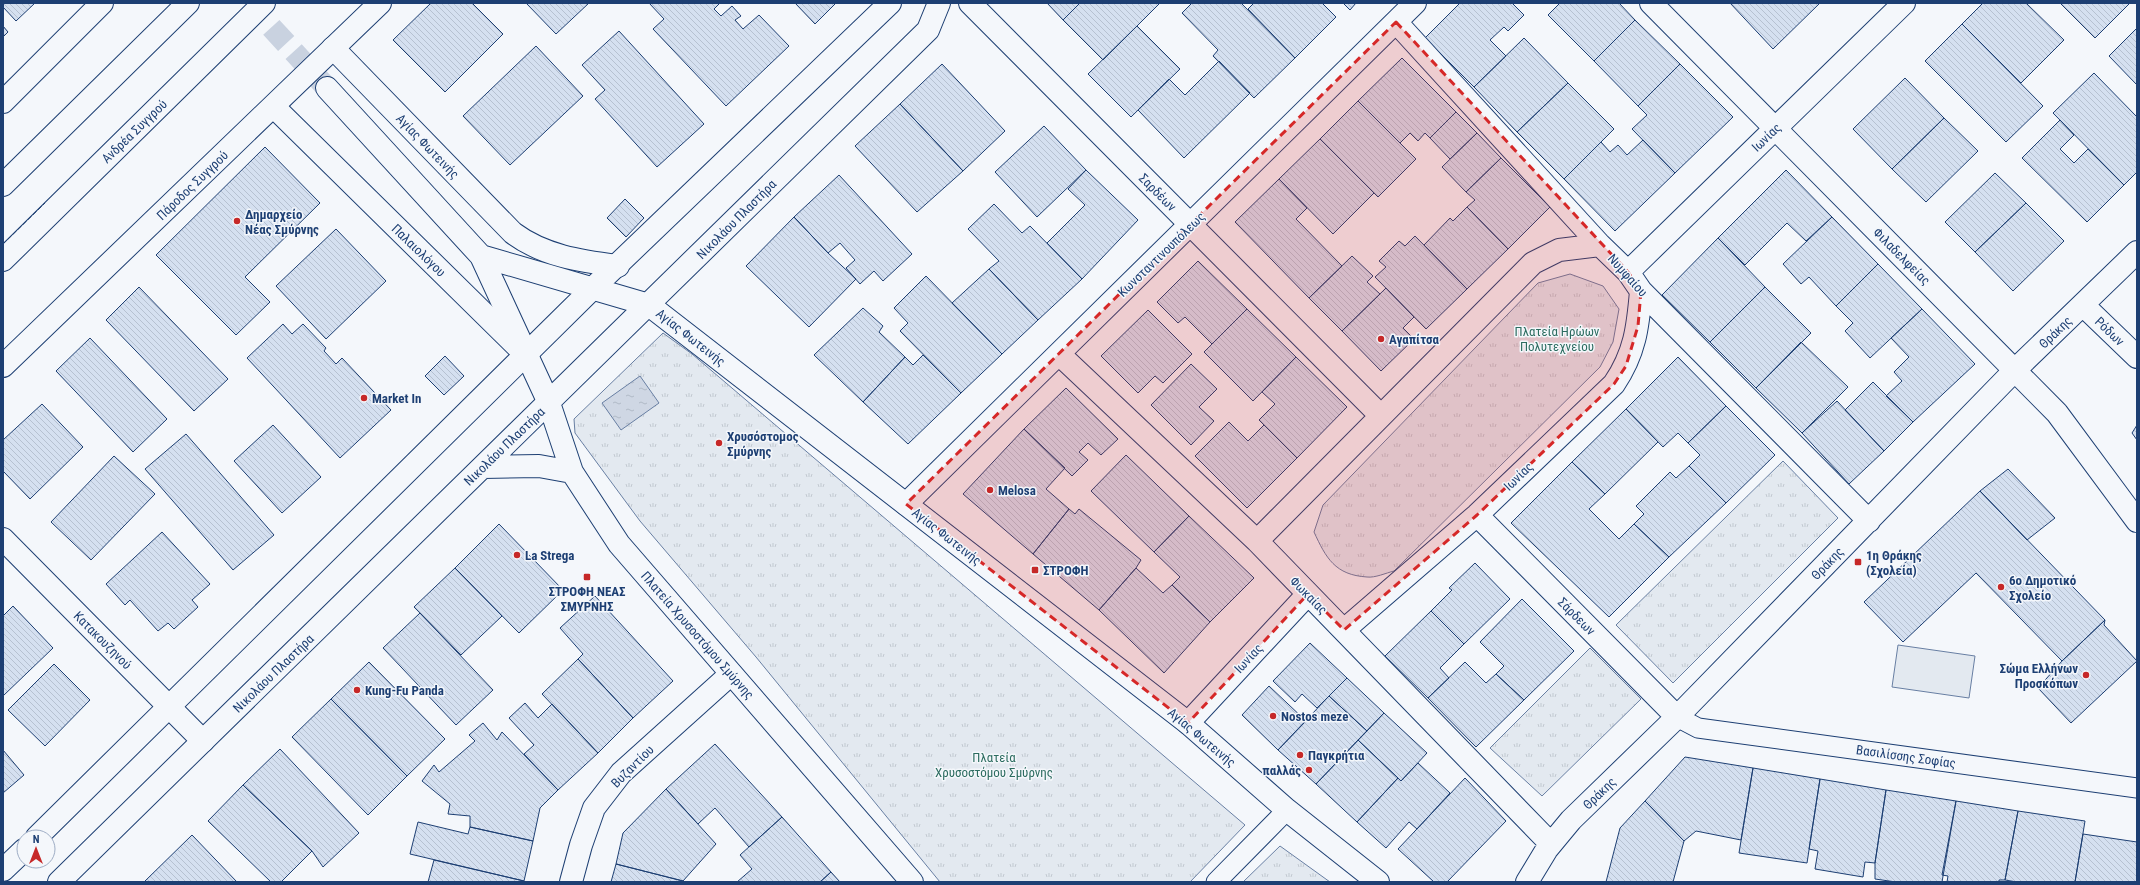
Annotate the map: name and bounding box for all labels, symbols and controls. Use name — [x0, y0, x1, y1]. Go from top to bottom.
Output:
street label: Ανδρέα Συγγρού — [99, 97, 170, 166]
street label: Αγίας Φωτεινής — [393, 111, 462, 182]
street label: Ιωνίας — [1749, 120, 1784, 155]
street label: Πάροδος Συγγρού — [154, 148, 231, 223]
street label: Σαρδέων — [1136, 171, 1180, 215]
street label: Νικολάου Πλαστήρα — [694, 176, 780, 262]
place label: Δημαρχείο Νέας Σμύρνης — [245, 207, 319, 237]
street label: Κωνσταντινουπόλεως — [1115, 209, 1208, 300]
marker: Δημαρχείο Νέας Σμύρνης — [232, 216, 242, 226]
street label: Παλαιολόγου — [389, 221, 449, 280]
street label: Φιλαδελφείας — [1870, 225, 1933, 288]
street label: Νυμφαίου — [1605, 251, 1651, 300]
street label: Αγίας Φωτεινής — [653, 306, 728, 369]
street label: Θράκης — [2036, 313, 2075, 352]
street label: Ρόδων — [2092, 314, 2128, 349]
park label: Πλατεία Ηρώων Πολυτεχνείου — [1515, 324, 1600, 354]
place label: Αγαπίτσα — [1389, 332, 1440, 347]
marker: Αγαπίτσα — [1376, 334, 1386, 344]
place label: Market In — [372, 391, 422, 406]
marker: Market In — [359, 393, 369, 403]
street label: Νικολάου Πλαστήρα — [461, 404, 548, 489]
place label: Χρυσόστομος Σμύρνης — [727, 429, 799, 459]
marker: Χρυσόστομος Σμύρνης — [714, 438, 724, 448]
street label: Ιωνίας — [1501, 459, 1536, 494]
place label: Melosa — [998, 483, 1036, 498]
marker: Melosa — [985, 485, 995, 495]
street label: Αγίας Φωτεινής — [909, 505, 984, 568]
street label: Θράκης — [1808, 544, 1847, 583]
place label: La Strega — [525, 548, 574, 563]
place label: 1η Θράκης (Σχολεία) — [1866, 548, 1922, 579]
marker: La Strega — [512, 550, 522, 560]
marker: 1η Θράκης (Σχολεία) — [1853, 557, 1863, 567]
place label: ΣΤΡΟΦΗ — [1043, 563, 1089, 578]
marker: ΣΤΡΟΦΗ — [1030, 565, 1040, 575]
street label: Πλατεία Χρυσοστόμου Σμύρνης — [638, 568, 757, 702]
marker: ΣΤΡΟΦΗ ΝΕΑΣ ΣΜΥΡΝΗΣ — [582, 572, 592, 582]
place label: 6ο Δημοτικό Σχολείο — [2009, 573, 2077, 604]
street label: Φωκαίας — [1287, 574, 1330, 617]
marker: 6ο Δημοτικό Σχολείο — [1996, 582, 2006, 592]
place label: ΣΤΡΟΦΗ ΝΕΑΣ ΣΜΥΡΝΗΣ — [548, 584, 626, 614]
street label: Σάρδεων — [1555, 595, 1599, 639]
street label: Κατακουζηνού — [71, 608, 135, 672]
street label: Νικολάου Πλαστήρα — [230, 631, 317, 716]
street label: Ιωνίας — [1231, 641, 1266, 676]
place label: Σώμα Ελλήνων Προσκόπων — [2000, 661, 2078, 691]
marker: Σώμα Ελλήνων Προσκόπων — [2081, 670, 2091, 680]
place label: Kung-Fu Panda — [365, 683, 444, 698]
marker: Kung-Fu Panda — [352, 685, 362, 695]
street label: Αγίας Φωτεινής — [1165, 705, 1239, 770]
place label: Nostos meze — [1281, 709, 1348, 724]
marker: Nostos meze — [1268, 711, 1278, 721]
street label: Βυζαντίου — [608, 742, 657, 791]
street label: Βασιλίσσης Σοφίας — [1855, 742, 1957, 771]
place label: Παγκρήτια — [1308, 748, 1365, 763]
park label: Πλατεία Χρυσοστόμου Σμύρνης — [935, 750, 1053, 780]
marker: Παγκρήτια — [1295, 750, 1305, 760]
place label: παλλάς — [1262, 763, 1301, 778]
marker: παλλάς — [1304, 765, 1314, 775]
street label: Θράκης — [1580, 774, 1619, 813]
north arrow — [16, 829, 56, 869]
text: N — [33, 833, 40, 846]

